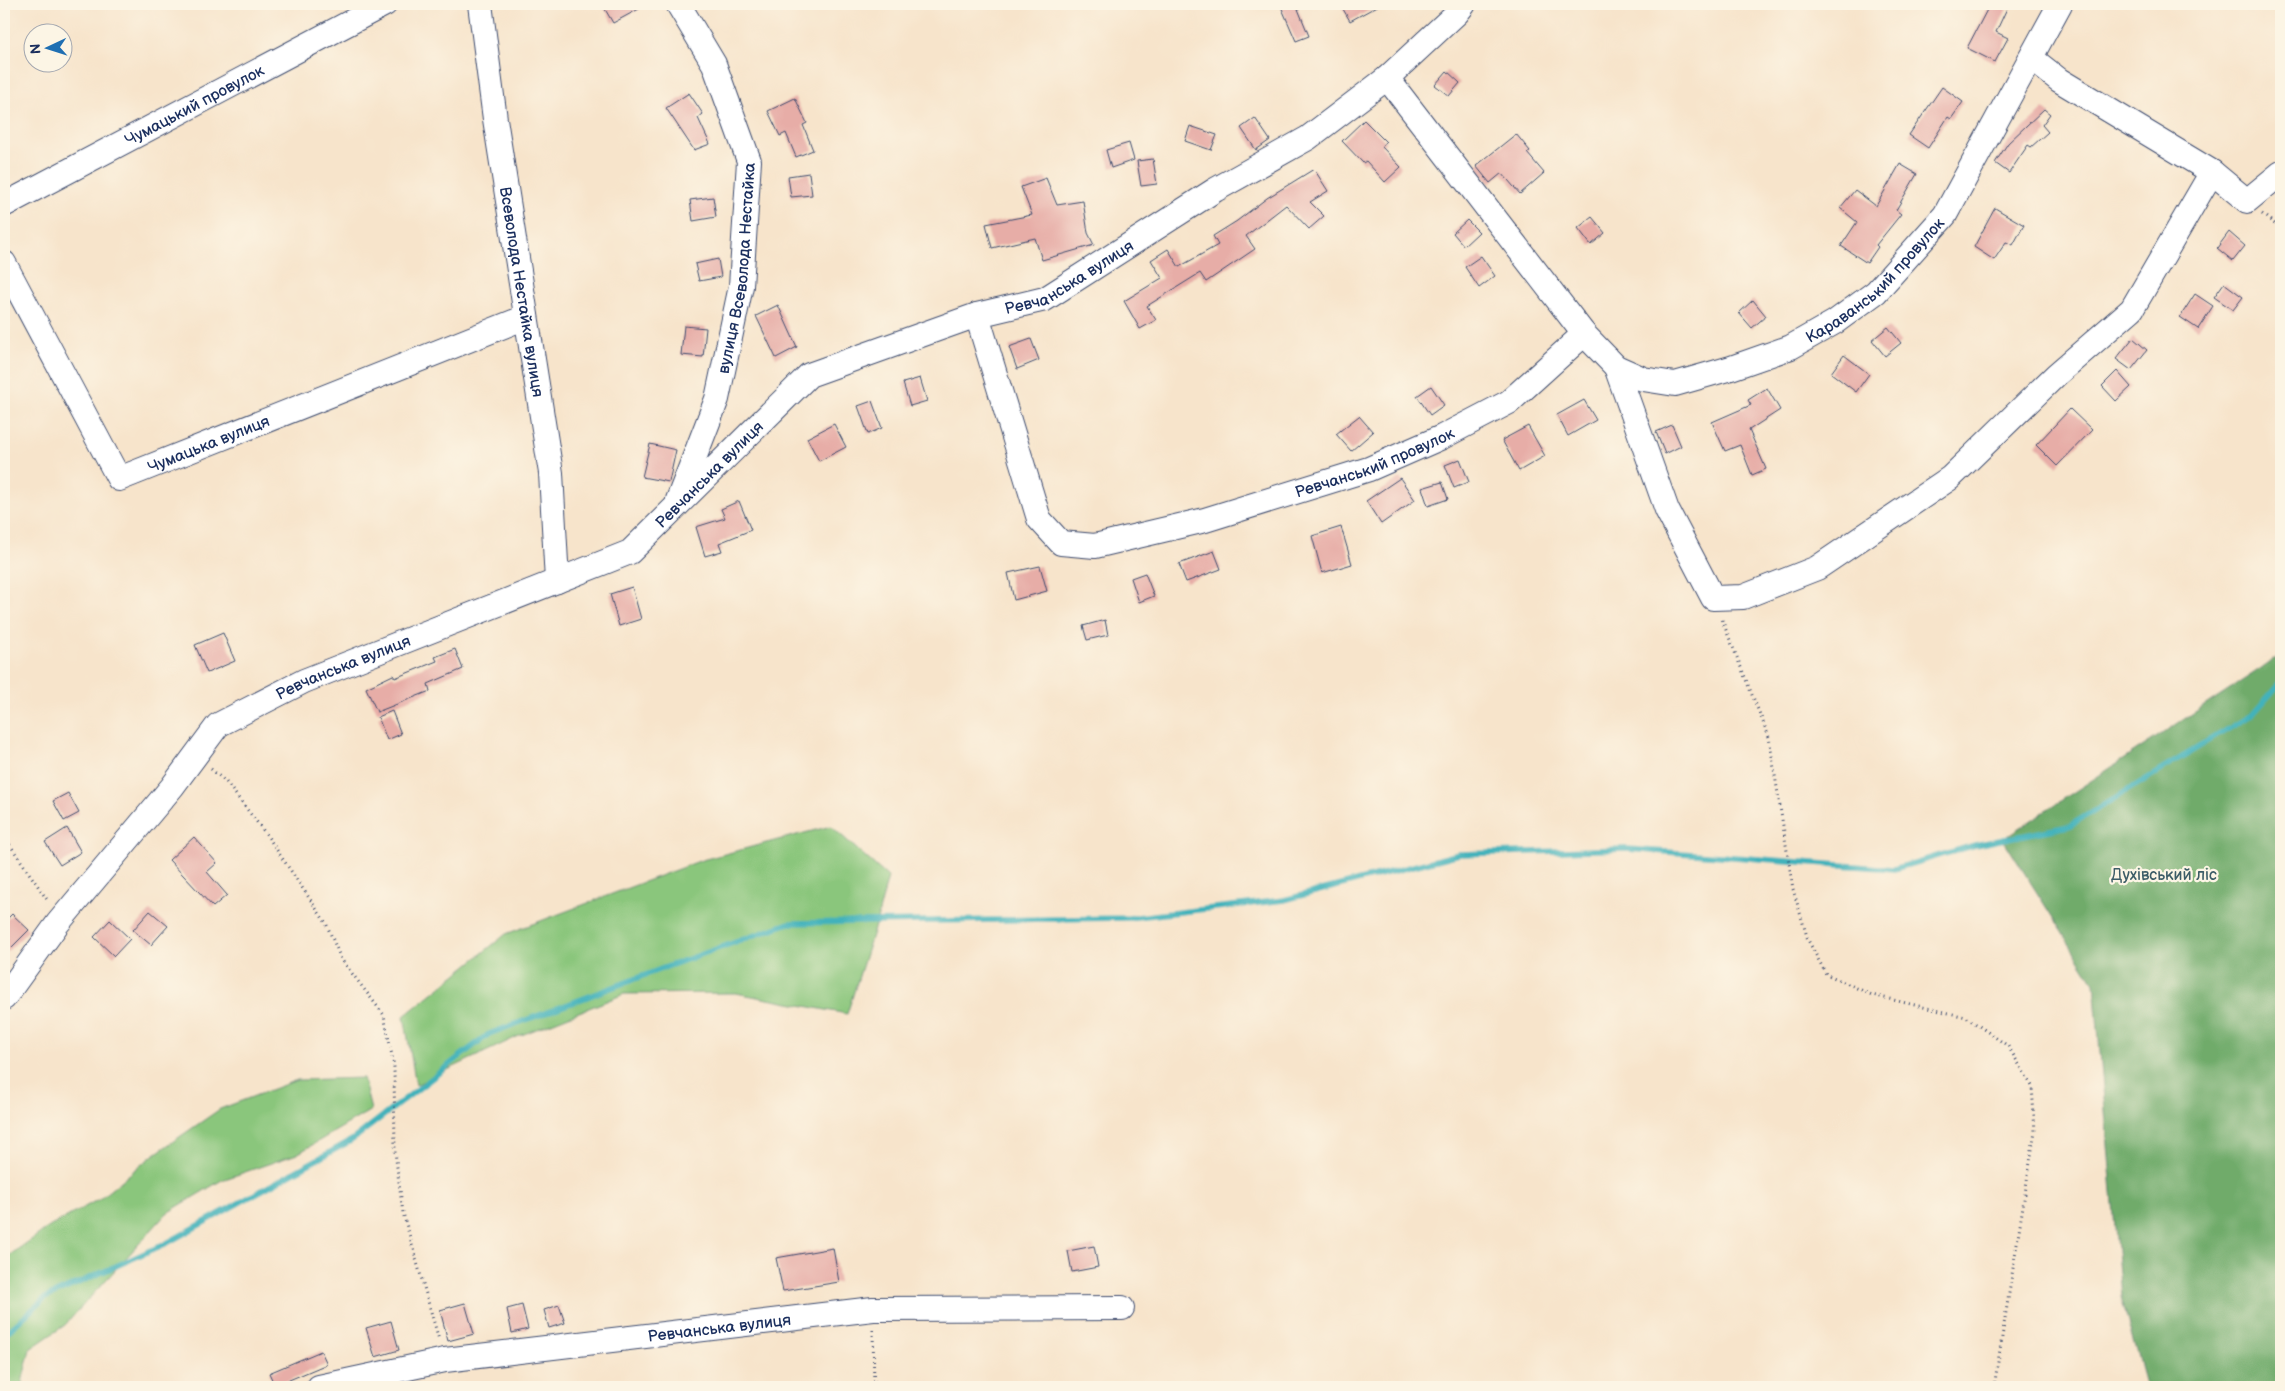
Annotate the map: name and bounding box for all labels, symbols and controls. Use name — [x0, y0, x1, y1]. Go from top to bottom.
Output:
north arrow — [22, 22, 72, 72]
text: N — [27, 43, 44, 55]
street label: Чумацький провулок — [122, 61, 268, 151]
street label: вулиця Всеволода Нестайка — [715, 162, 760, 375]
street label: Всеволода Нестайка вулиця — [495, 186, 547, 399]
street label: Караванський провулок — [1803, 214, 1949, 348]
street label: Ревчанська вулиця — [1003, 237, 1138, 319]
street label: Чумацька вулиця — [145, 412, 273, 478]
street label: Ревчанська вулиця — [652, 418, 768, 533]
street label: Ревчанський провулок — [1293, 424, 1458, 502]
street label: Ревчанська вулиця — [273, 632, 414, 705]
park label: Духівський ліс — [2111, 866, 2217, 885]
street label: Ревчанська вулиця — [647, 1311, 792, 1347]

